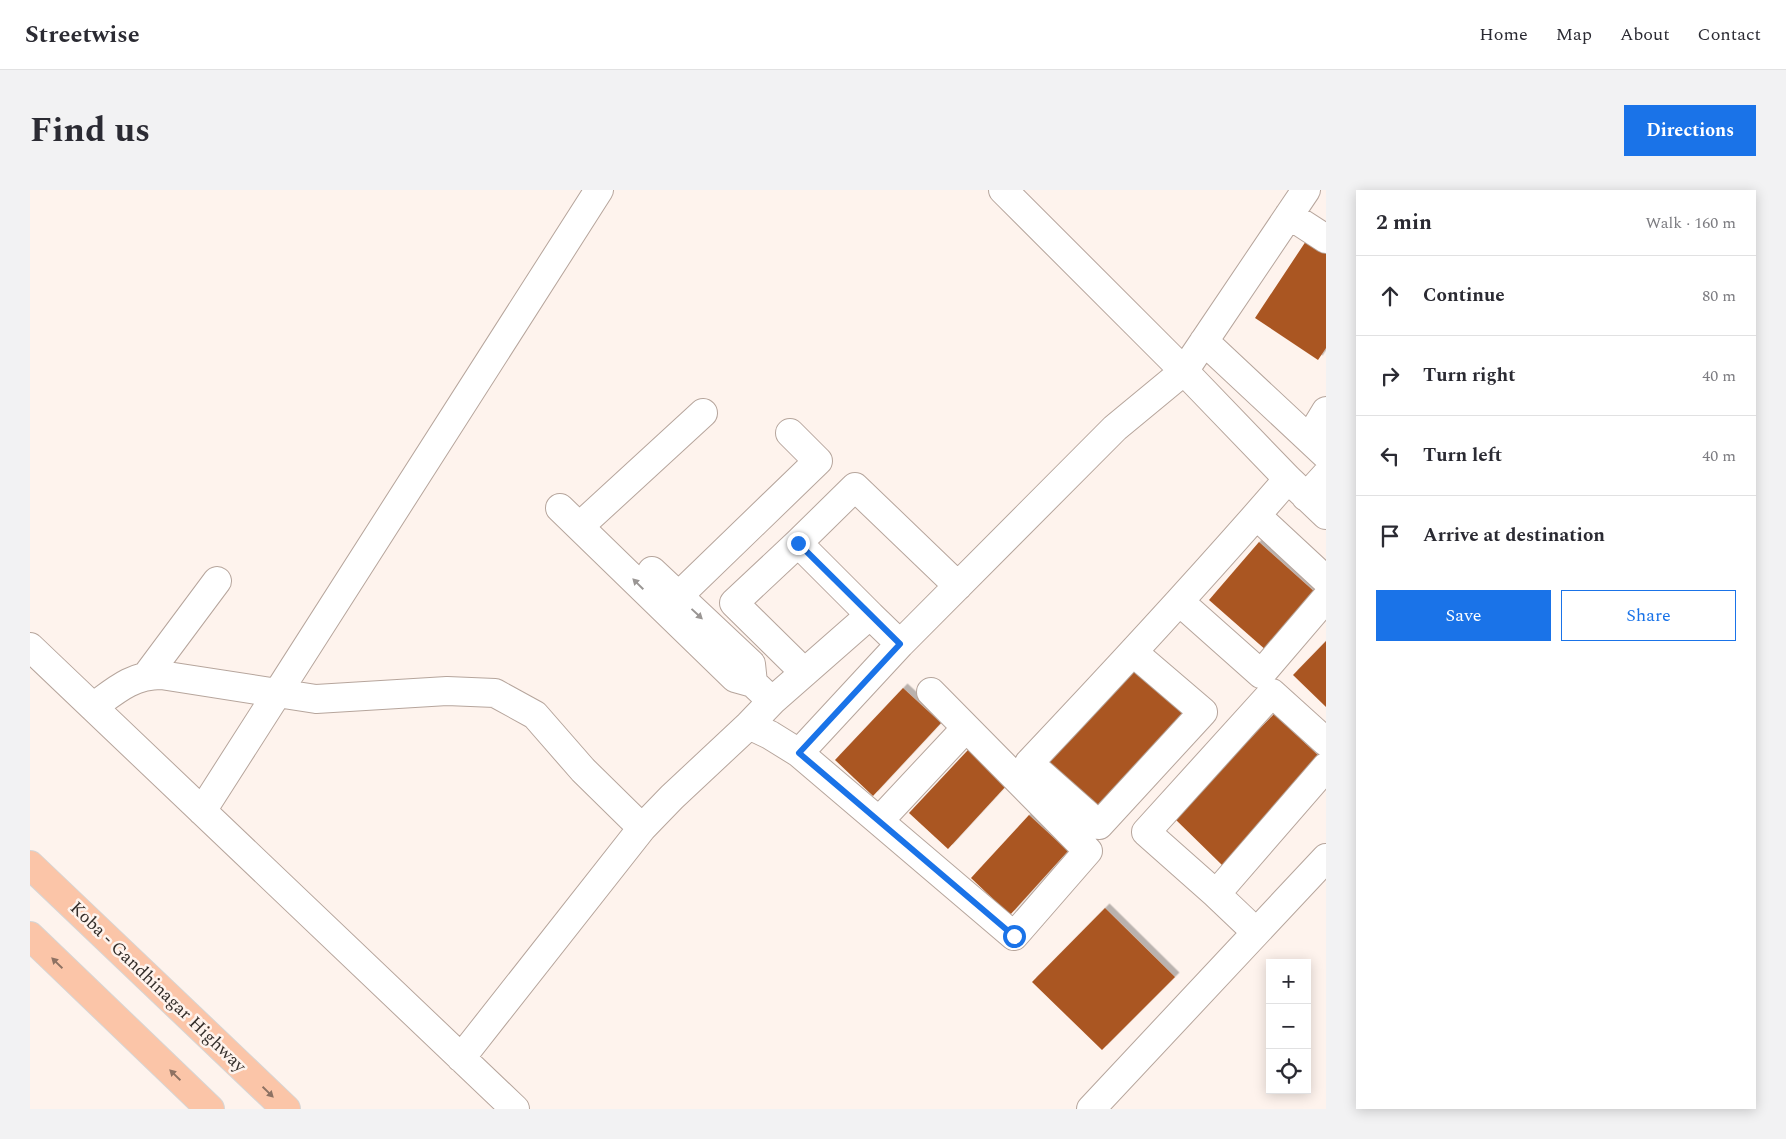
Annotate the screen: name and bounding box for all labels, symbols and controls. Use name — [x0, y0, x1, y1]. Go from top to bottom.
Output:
text: Streetwise — [25, 17, 140, 53]
text: Home — [1479, 21, 1528, 48]
text: Map — [1556, 21, 1592, 48]
text: About — [1620, 21, 1670, 48]
text: Contact — [1698, 21, 1761, 48]
text: Find us — [30, 104, 150, 157]
button: Directions — [1624, 105, 1756, 156]
text: 2 min — [1376, 207, 1432, 239]
text: Walk · 160 m — [1645, 211, 1736, 235]
text: Continue — [1423, 281, 1505, 310]
icon: ahead — [1376, 282, 1404, 310]
text: 80 m — [1702, 284, 1736, 308]
text: Turn right — [1423, 361, 1516, 390]
icon: right — [1376, 362, 1404, 390]
text: 40 m — [1702, 364, 1736, 388]
text: Turn left — [1423, 441, 1502, 470]
icon: left — [1376, 442, 1404, 470]
text: 40 m — [1702, 444, 1736, 468]
text: Arrive at destination — [1423, 521, 1605, 550]
icon: arrive — [1376, 522, 1404, 550]
route end — [787, 532, 810, 555]
one-way arrow — [632, 578, 644, 590]
button: Save — [1376, 590, 1551, 641]
button: Share — [1561, 590, 1736, 641]
one-way arrow — [690, 608, 702, 620]
street label: Koba - Gandhinagar Highway — [64, 895, 253, 1080]
route start — [1003, 925, 1026, 948]
one-way arrow — [52, 957, 64, 969]
map controls — [1266, 959, 1311, 1094]
button: + — [1266, 959, 1311, 1004]
button: − — [1266, 1004, 1311, 1049]
button: locate — [1266, 1049, 1311, 1094]
one-way arrow — [169, 1069, 181, 1081]
one-way arrow — [262, 1086, 274, 1098]

